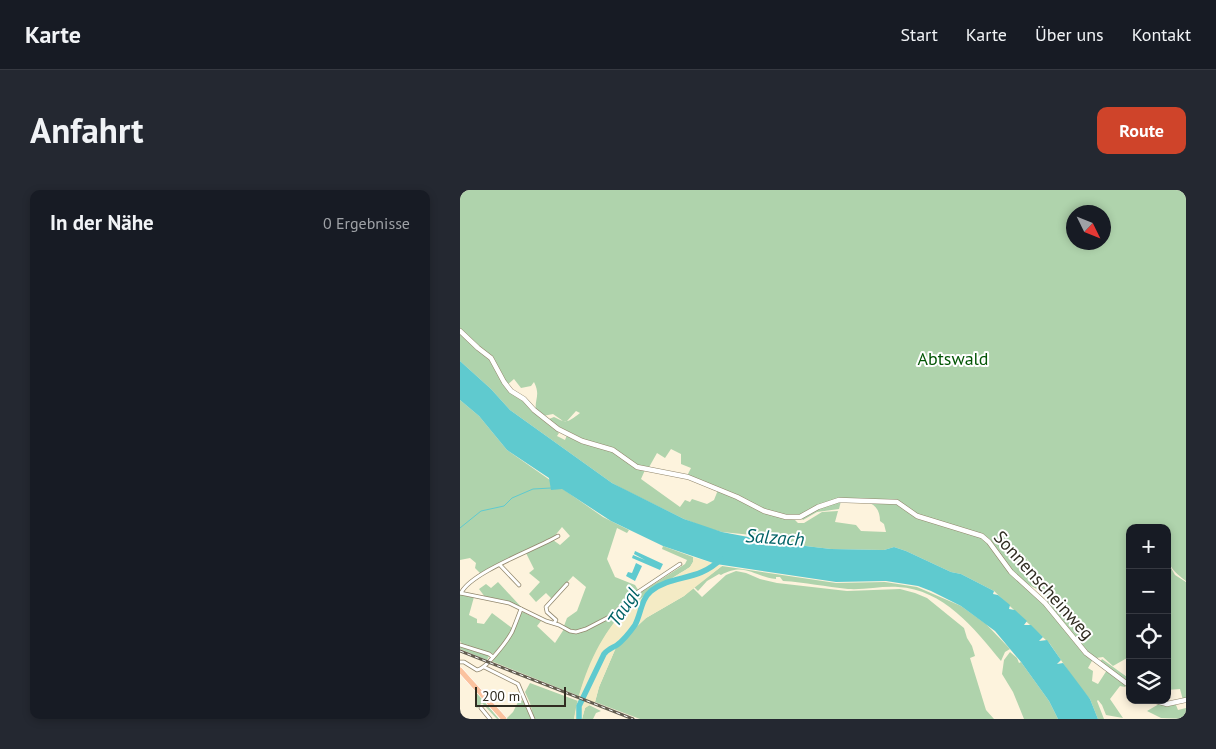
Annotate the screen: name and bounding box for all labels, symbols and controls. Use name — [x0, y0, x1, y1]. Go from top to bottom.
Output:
text: Karte — [25, 19, 81, 50]
text: Start — [900, 23, 938, 46]
text: Karte — [966, 23, 1007, 46]
text: Über uns — [1035, 23, 1104, 46]
text: Kontakt — [1132, 23, 1191, 46]
text: Anfahrt — [30, 107, 143, 153]
button: Route — [1097, 107, 1186, 154]
north arrow — [1066, 205, 1111, 250]
text: In der Nähe — [50, 209, 154, 236]
text: 0 Ergebnisse — [323, 213, 410, 233]
park label: Abtswald — [917, 347, 989, 370]
water label: Salzach — [745, 523, 805, 551]
map controls — [1126, 524, 1171, 704]
button: + — [1126, 524, 1171, 569]
street label: Sonnenscheinweg — [989, 526, 1099, 644]
button: − — [1126, 569, 1171, 614]
water label: Taugl — [602, 583, 644, 631]
button: locate — [1126, 614, 1171, 659]
button: layers — [1126, 659, 1171, 704]
scale bar — [475, 684, 566, 707]
text: 200 m — [482, 687, 520, 705]

